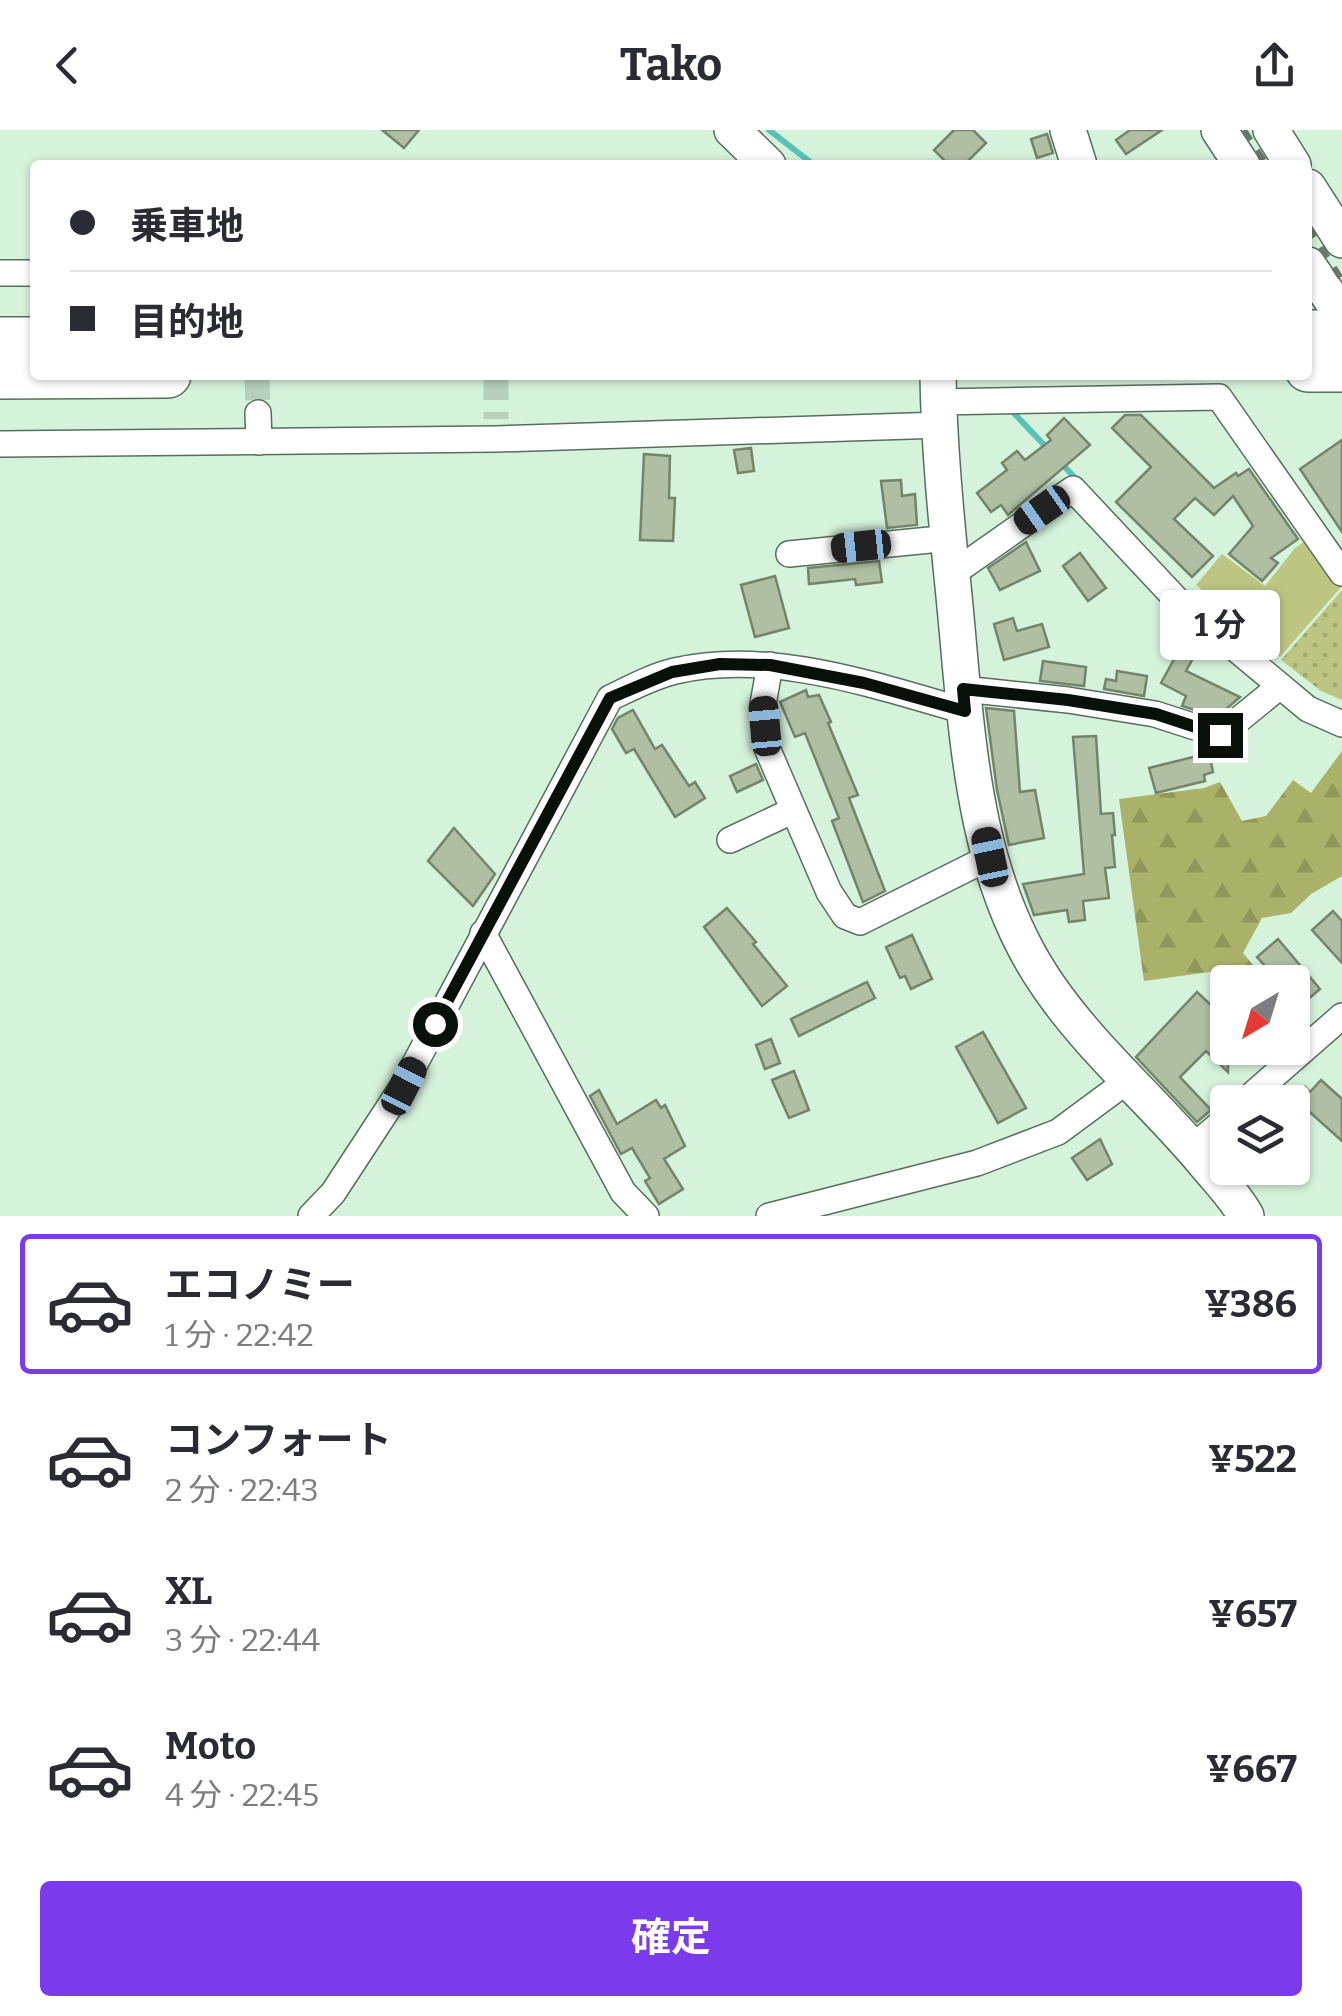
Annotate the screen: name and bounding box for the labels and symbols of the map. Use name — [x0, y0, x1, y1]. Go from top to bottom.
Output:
car — [1009, 481, 1075, 539]
car — [830, 528, 892, 564]
callout: 1 分 — [1160, 590, 1280, 660]
car — [747, 695, 783, 757]
route end — [1198, 713, 1243, 758]
car — [969, 825, 1011, 889]
north arrow — [1210, 965, 1310, 1065]
route start — [413, 1002, 458, 1047]
car — [377, 1052, 431, 1120]

